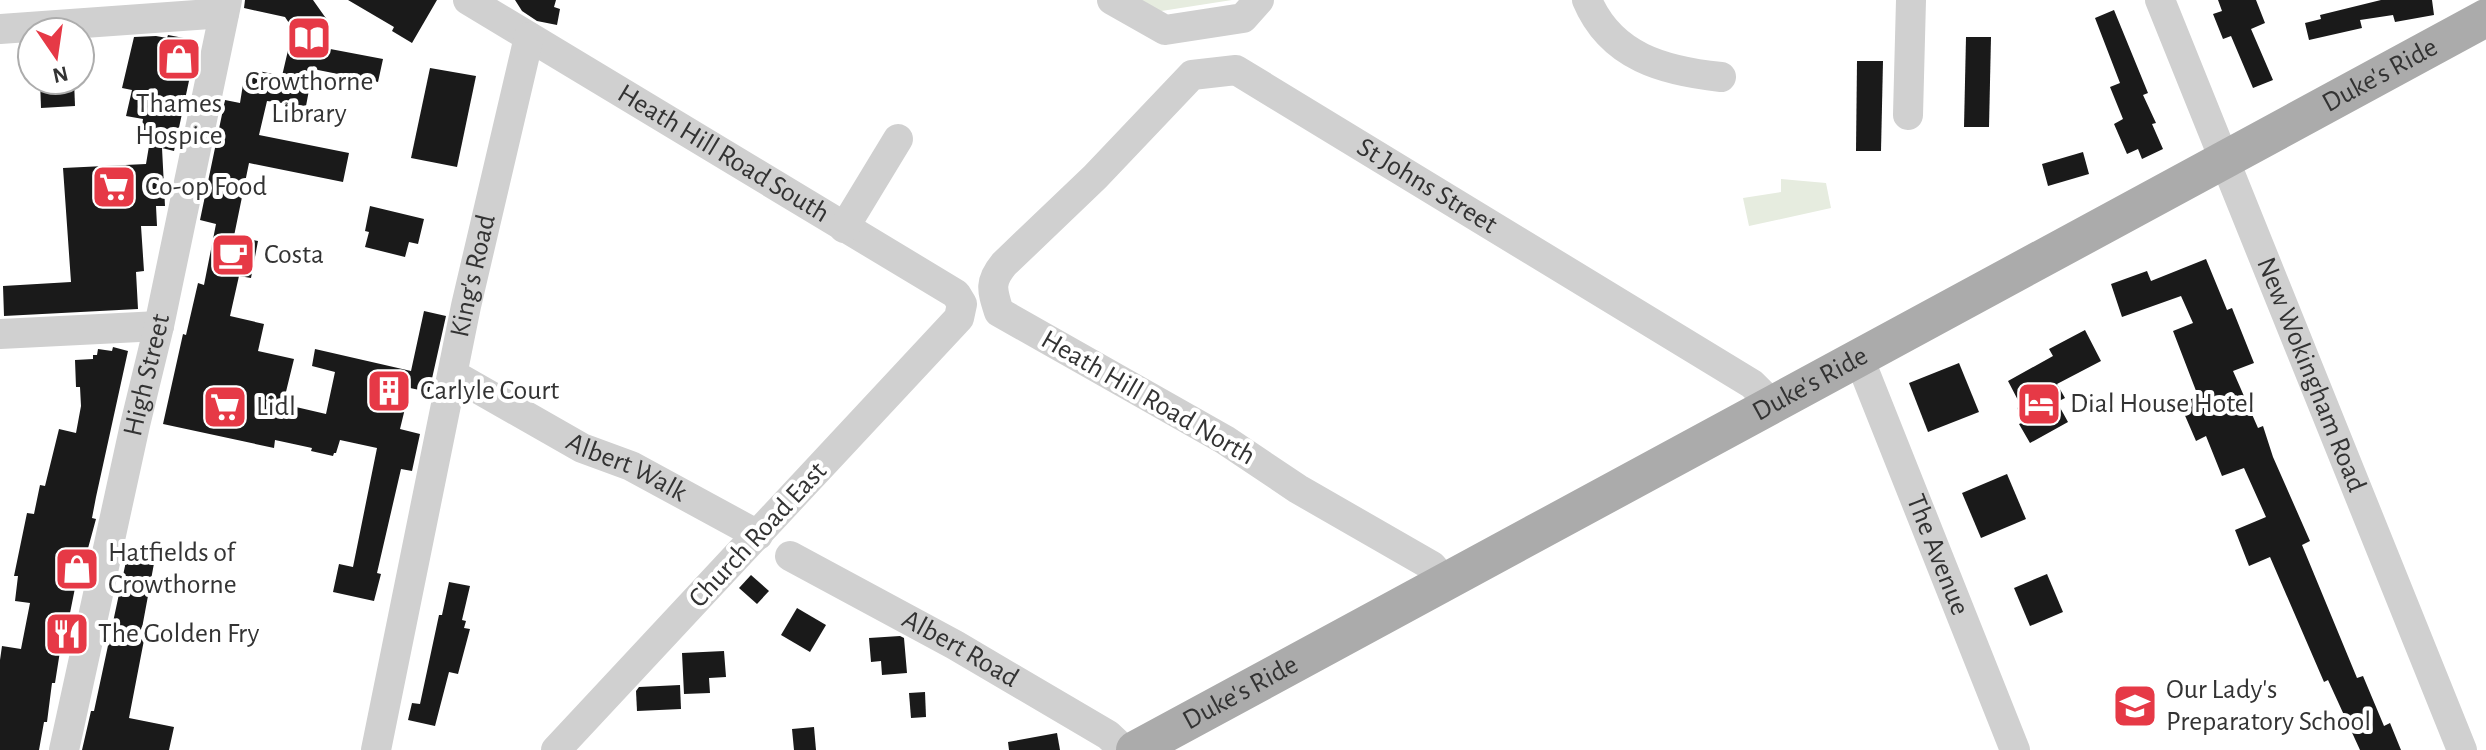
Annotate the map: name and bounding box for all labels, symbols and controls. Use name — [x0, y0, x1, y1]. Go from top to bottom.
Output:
library icon: Crowthorne Library — [285, 14, 333, 62]
north arrow — [16, 16, 96, 96]
street label: Duke's Ride — [2318, 33, 2442, 118]
shop icon: Thames Hospice — [155, 35, 203, 83]
text: N — [50, 62, 70, 87]
place label: Crowthorne Library — [245, 68, 373, 128]
street label: Heath Hill Road South — [613, 79, 834, 228]
place label: Thames Hospice — [135, 90, 223, 150]
street label: St Johns Street — [1352, 133, 1502, 239]
supermarket icon: Co-op Food — [90, 163, 138, 211]
place label: Co-op Food — [145, 173, 267, 201]
street label: King's Road — [446, 212, 501, 340]
cafe icon: Costa — [209, 231, 257, 279]
place label: Costa — [264, 241, 324, 269]
street label: New Wokingham Road — [2251, 253, 2371, 496]
street label: High Street — [119, 311, 175, 439]
street label: Heath Hill Road North — [1036, 325, 1260, 471]
street label: Duke's Ride — [1748, 342, 1872, 427]
building icon: Carlyle Court — [365, 367, 413, 415]
place label: Carlyle Court — [420, 377, 559, 405]
hotel icon: Dial House Hotel — [2015, 380, 2063, 428]
supermarket icon: Lidl — [201, 383, 249, 431]
place label: Dial House Hotel — [2070, 390, 2255, 418]
place label: Lidl — [256, 393, 296, 421]
street label: Albert Walk — [561, 428, 692, 508]
street label: Church Road East — [684, 457, 832, 613]
street label: The Avenue — [1901, 491, 1974, 619]
place label: Hatfields of Crowthorne — [108, 539, 237, 599]
shop icon: Hatfields of Crowthorne — [53, 545, 101, 593]
street label: Albert Road — [897, 605, 1023, 693]
restaurant icon: The Golden Fry — [43, 610, 91, 658]
place label: The Golden Fry — [98, 620, 259, 648]
street label: Duke's Ride — [1178, 650, 1303, 735]
place label: Our Lady's Preparatory School — [2166, 676, 2371, 736]
school or university icon: Our Lady's Preparatory School — [2111, 682, 2159, 730]

